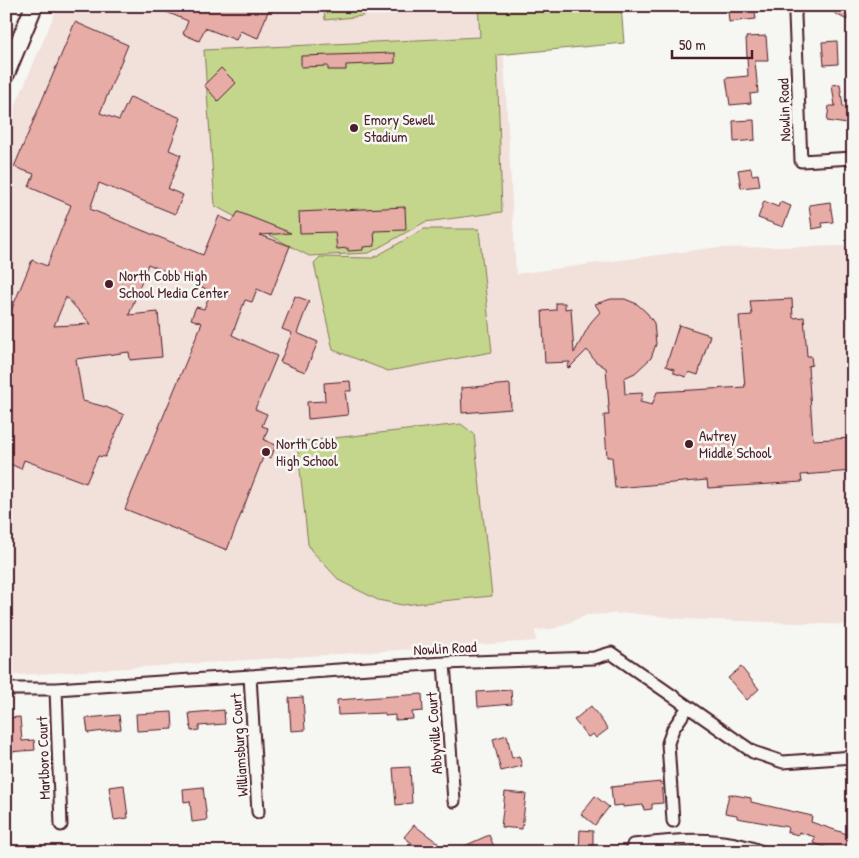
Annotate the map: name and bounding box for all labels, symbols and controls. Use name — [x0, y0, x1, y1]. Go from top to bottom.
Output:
scale bar — [672, 28, 752, 60]
text: 50 m — [679, 34, 706, 55]
street label: Nowlin Road — [772, 78, 796, 142]
place label: Emory Sewell Stadium — [364, 109, 435, 147]
marker: Emory Sewell Stadium — [348, 122, 360, 134]
place label: North Cobb High School Media Center — [119, 265, 229, 303]
marker: North Cobb High School Media Center — [103, 278, 115, 290]
place label: Awtrey Middle School — [699, 425, 771, 463]
place label: North Cobb High School — [276, 433, 338, 471]
marker: Awtrey Middle School — [683, 438, 695, 450]
marker: North Cobb High School — [260, 446, 272, 458]
street label: Nowlin Road — [413, 636, 477, 660]
street label: Abbyville Court — [421, 690, 447, 775]
street label: Williamsburg Court — [225, 692, 253, 797]
street label: Marlboro Court — [31, 715, 55, 800]

